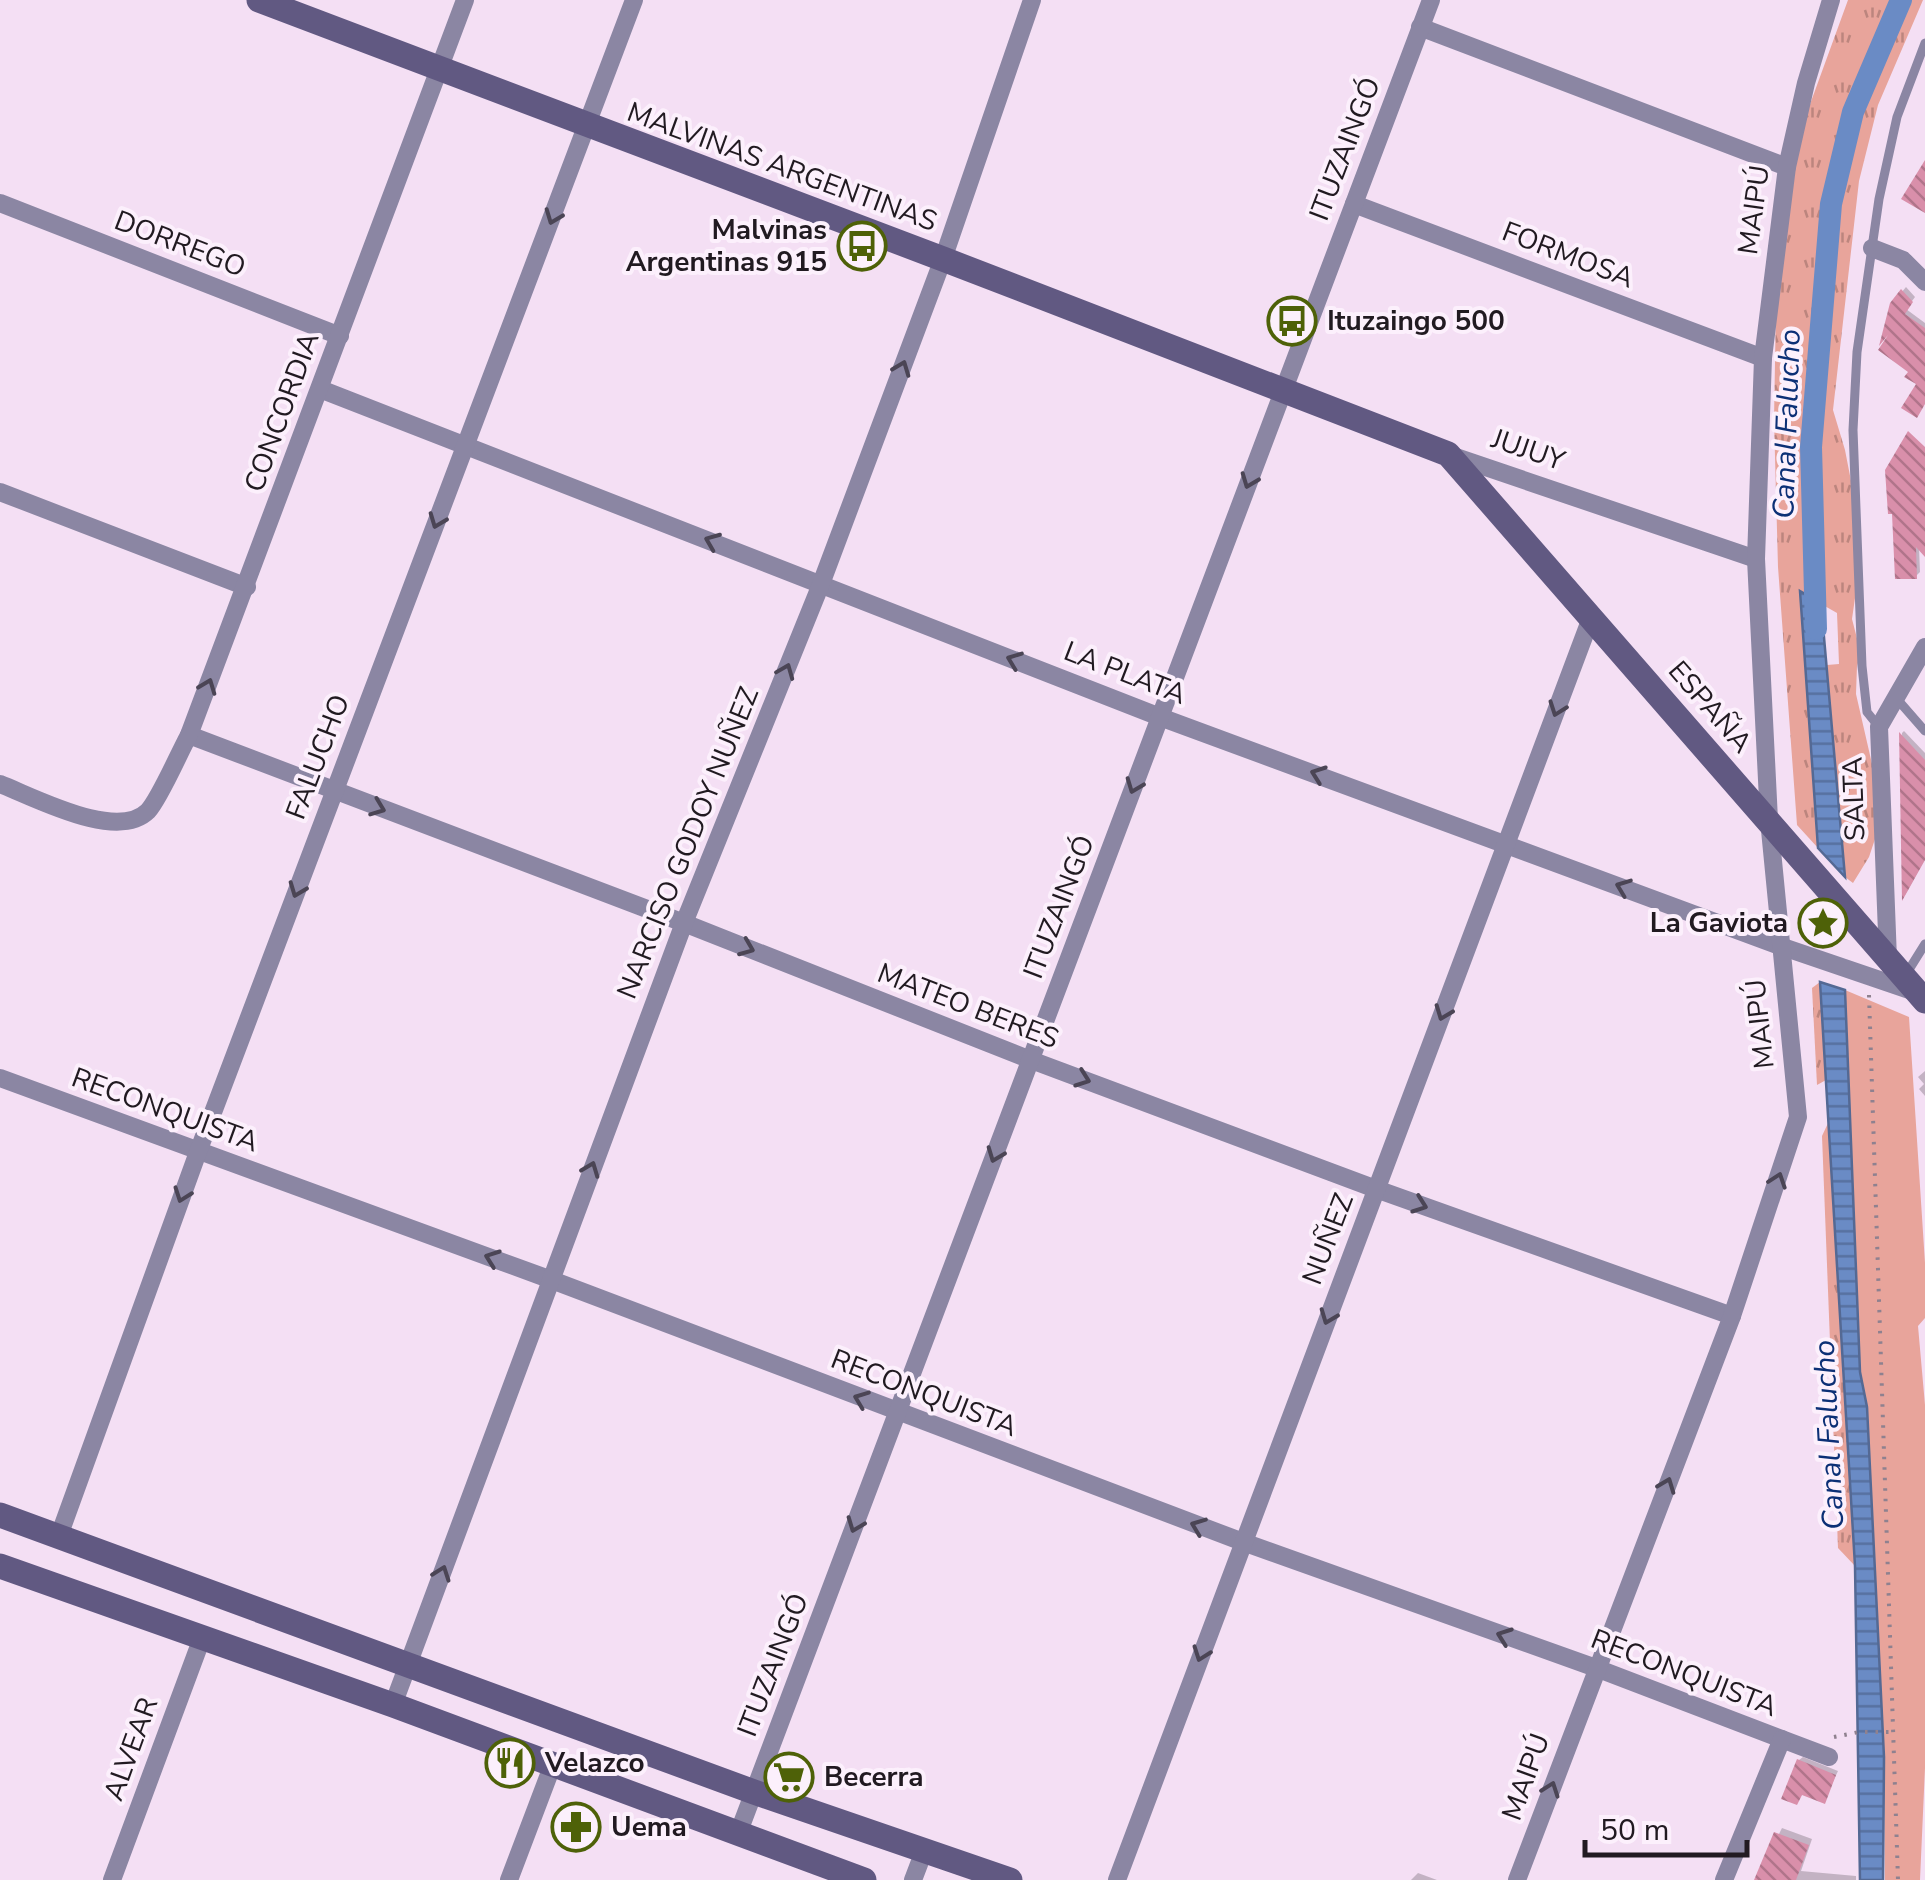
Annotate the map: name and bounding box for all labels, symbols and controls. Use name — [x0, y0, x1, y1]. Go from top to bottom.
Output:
street label: ITUZAINGÓ — [1300, 72, 1390, 226]
street label: MALVINAS ARGENTINAS — [622, 93, 942, 241]
street label: MAIPÚ — [1729, 163, 1779, 257]
street label: DORREGO — [109, 202, 251, 286]
one-way arrow — [544, 208, 564, 225]
place label: Malvinas Argentinas 915 — [626, 211, 827, 281]
street label: FORMOSA — [1497, 213, 1639, 297]
bus stop icon: Malvinas Argentinas 915 — [836, 220, 888, 272]
bus stop icon: Ituzaingo 500 — [1266, 295, 1318, 347]
place label: Ituzaingo 500 — [1327, 302, 1505, 340]
street label: CONCORDIA — [236, 327, 328, 497]
water label: Canal Falucho — [1763, 328, 1811, 520]
one-way arrow — [890, 360, 911, 377]
street label: JUJUY — [1485, 420, 1571, 481]
one-way arrow — [1240, 472, 1261, 489]
one-way arrow — [429, 511, 449, 529]
one-way arrow — [704, 532, 721, 552]
street label: LA PLATA — [1058, 632, 1192, 714]
one-way arrow — [1006, 651, 1024, 671]
street label: ESPAÑA — [1659, 653, 1761, 761]
one-way arrow — [774, 663, 794, 681]
one-way arrow — [196, 679, 217, 696]
street label: NARCISO GODOY NUÑEZ — [608, 682, 768, 1004]
street label: FALUCHO — [277, 689, 359, 825]
one-way arrow — [1549, 699, 1569, 717]
street label: SALTA — [1834, 756, 1874, 842]
one-way arrow — [1311, 765, 1328, 786]
one-way arrow — [1125, 776, 1146, 793]
one-way arrow — [368, 796, 386, 816]
street label: ITUZAINGÓ — [1014, 830, 1104, 984]
one-way arrow — [1616, 878, 1633, 898]
one-way arrow — [288, 881, 308, 898]
place icon: La Gaviota — [1797, 897, 1849, 949]
place label: La Gaviota — [1650, 904, 1788, 942]
one-way arrow — [738, 937, 755, 957]
street label: MATEO BERES — [872, 954, 1064, 1058]
street label: MAIPÚ — [1736, 977, 1784, 1071]
one-way arrow — [1435, 1004, 1455, 1021]
street label: RECONQUISTA — [66, 1059, 264, 1161]
one-way arrow — [1073, 1067, 1090, 1088]
one-way arrow — [986, 1145, 1006, 1163]
one-way arrow — [579, 1162, 600, 1179]
one-way arrow — [1767, 1172, 1787, 1189]
one-way arrow — [173, 1185, 194, 1202]
street label: NUÑEZ — [1293, 1188, 1363, 1290]
one-way arrow — [1411, 1193, 1428, 1214]
one-way arrow — [485, 1249, 502, 1270]
one-way arrow — [1320, 1307, 1340, 1325]
water label: Canal Falucho — [1804, 1339, 1854, 1531]
street label: RECONQUISTA — [826, 1340, 1022, 1446]
one-way arrow — [854, 1390, 871, 1410]
one-way arrow — [1655, 1477, 1675, 1495]
one-way arrow — [846, 1515, 867, 1532]
one-way arrow — [1191, 1517, 1208, 1538]
one-way arrow — [430, 1565, 451, 1582]
street label: ITUZAINGÓ — [728, 1588, 818, 1742]
street label: RECONQUISTA — [1586, 1620, 1782, 1726]
one-way arrow — [1497, 1627, 1514, 1648]
one-way arrow — [1193, 1644, 1213, 1662]
street label: ALVEAR — [95, 1692, 167, 1806]
street label: MAIPÚ — [1493, 1728, 1559, 1826]
restaurant icon: Velazco — [484, 1737, 536, 1789]
place label: Velazco — [544, 1744, 645, 1782]
supermarket icon: Becerra — [763, 1751, 815, 1803]
place label: Becerra — [824, 1758, 924, 1796]
one-way arrow — [1539, 1781, 1560, 1798]
scale bar — [1585, 1795, 1748, 1857]
pharmacy icon: Uema — [550, 1801, 602, 1853]
place label: Uema — [611, 1808, 687, 1846]
text: 50 m — [1600, 1810, 1669, 1851]

